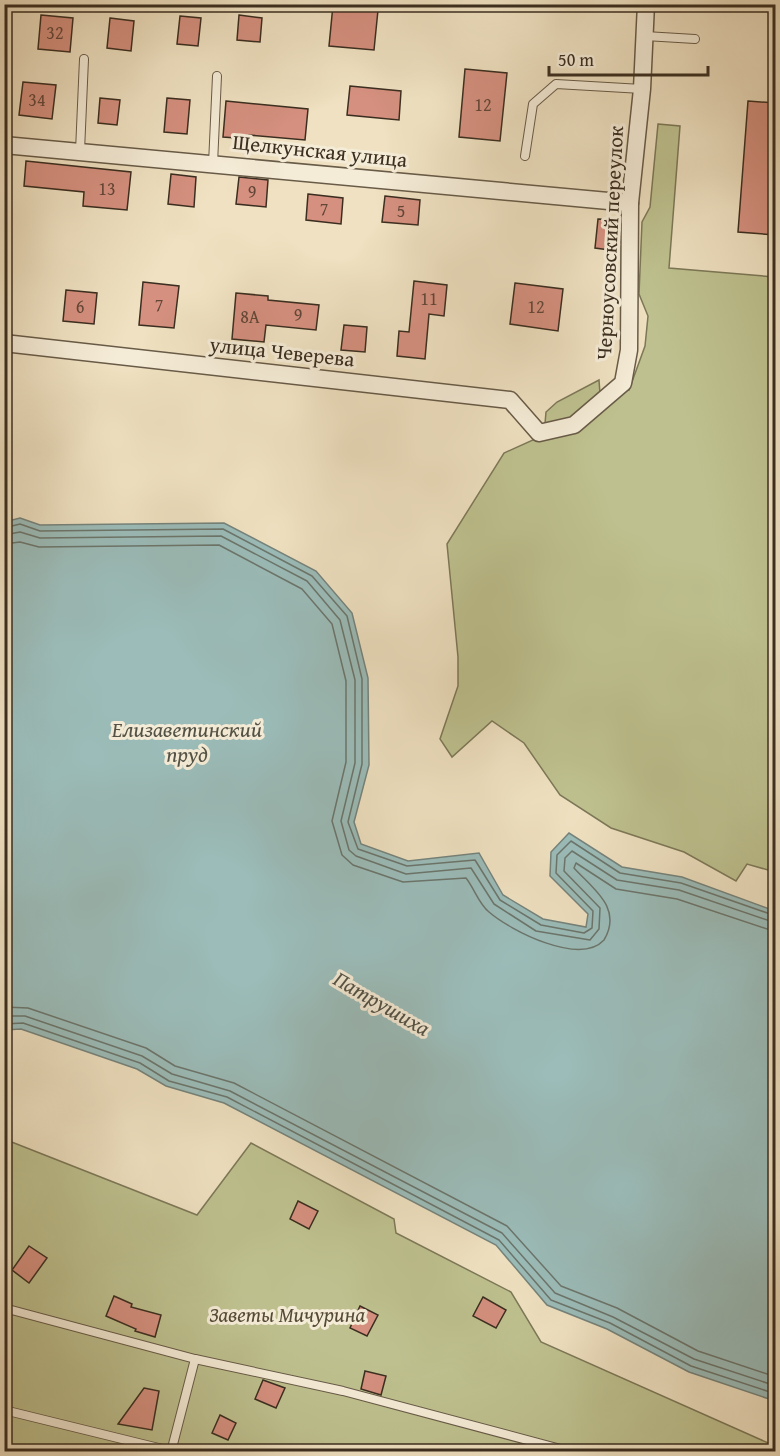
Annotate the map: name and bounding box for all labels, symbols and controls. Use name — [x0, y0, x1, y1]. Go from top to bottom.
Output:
house number: 32 — [46, 19, 64, 46]
scale bar — [549, 39, 708, 77]
text: 50 m — [558, 46, 594, 73]
house number: 34 — [28, 86, 46, 113]
house number: 12 — [474, 91, 492, 118]
street label: Черноусовский переулок — [588, 125, 631, 361]
street label: Щелкунская улица — [231, 126, 409, 175]
house number: 13 — [98, 175, 116, 202]
house number: 9 — [248, 178, 256, 205]
house number: 7 — [320, 195, 328, 222]
house number: 5 — [397, 197, 405, 224]
house number: 11 — [420, 285, 438, 312]
house number: 7 — [155, 291, 163, 318]
house number: 6 — [76, 293, 84, 320]
house number: 12 — [527, 293, 545, 320]
house number: 9 — [294, 301, 302, 328]
house number: 8А — [240, 303, 260, 330]
street label: улица Чеверева — [207, 328, 356, 375]
water label: Елизаветинский пруд — [111, 713, 262, 770]
water label: Патрушиха — [328, 962, 436, 1044]
park label: Заветы Мичурина — [209, 1299, 365, 1330]

